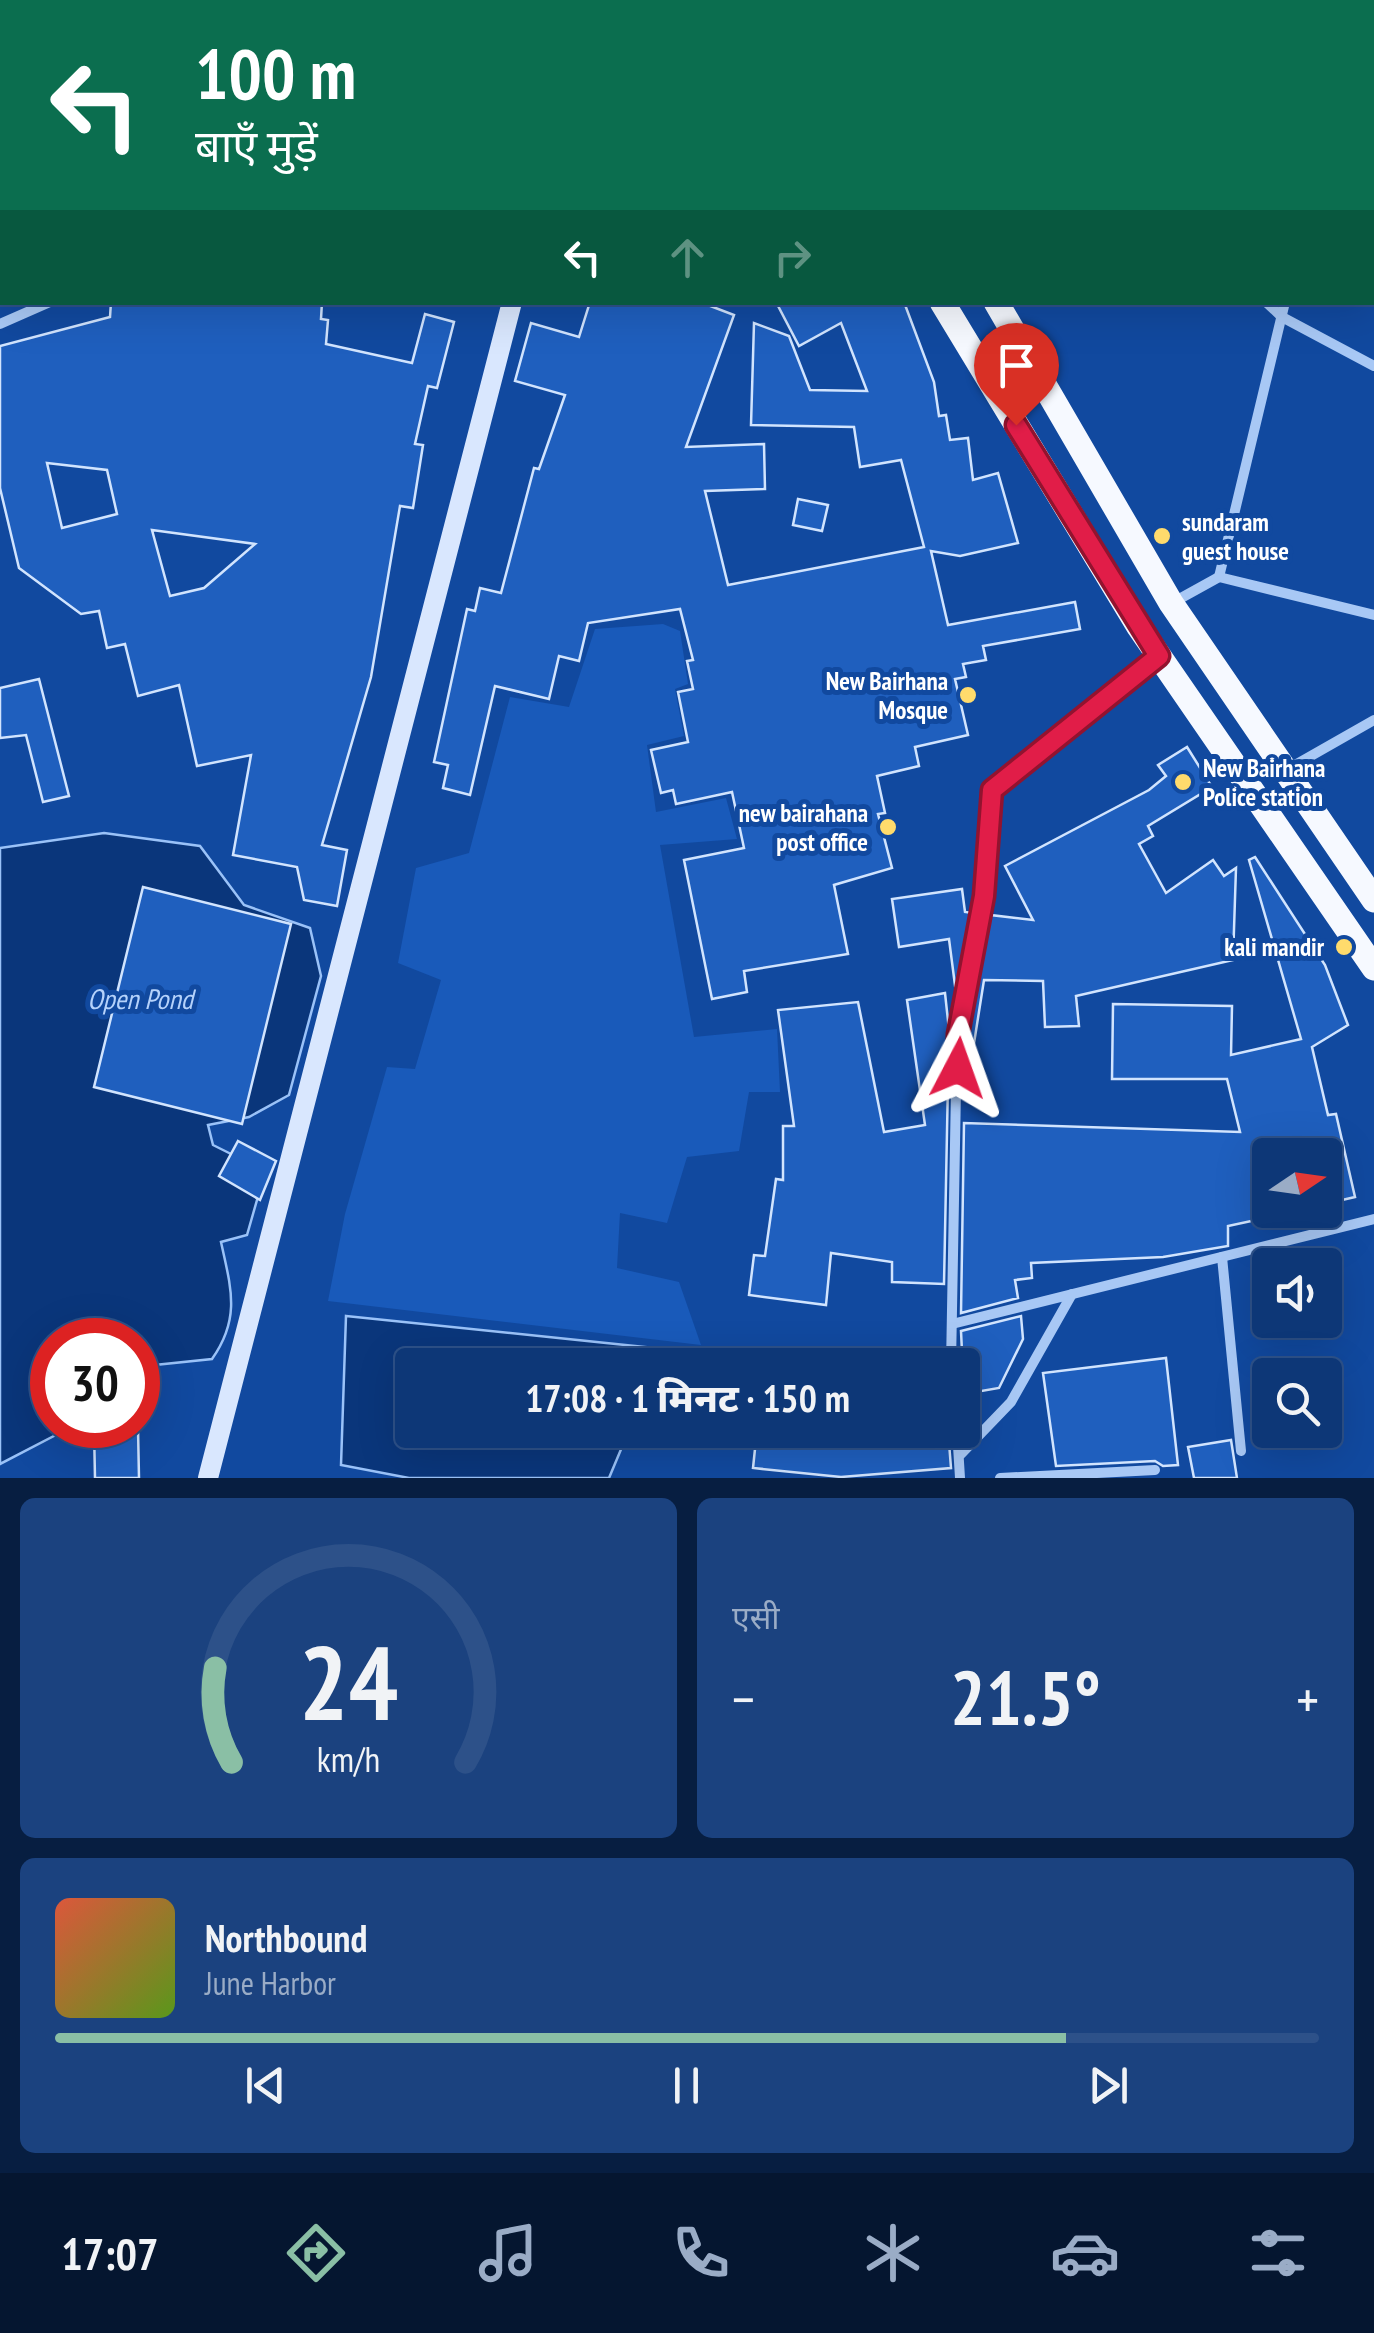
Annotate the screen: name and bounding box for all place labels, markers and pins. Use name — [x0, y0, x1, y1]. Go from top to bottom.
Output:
pin — [974, 323, 1059, 426]
place label: sundaram guest house — [1182, 506, 1289, 567]
marker: sundaram guest house — [1151, 525, 1173, 547]
place label: New Bairhana Mosque — [826, 665, 948, 726]
marker: New Bairhana Mosque — [957, 684, 979, 706]
place label: New Bairhana Police station — [1203, 752, 1325, 813]
marker: New Bairhana Police station — [1172, 771, 1194, 793]
place label: new bairahana post office — [739, 797, 868, 858]
marker: new bairahana post office — [877, 816, 899, 838]
place label: kali mandir — [1224, 931, 1325, 963]
marker: kali mandir — [1333, 936, 1355, 958]

